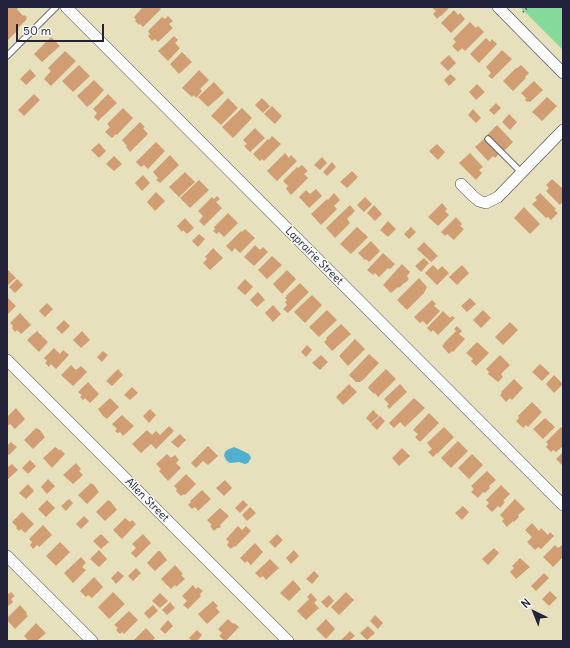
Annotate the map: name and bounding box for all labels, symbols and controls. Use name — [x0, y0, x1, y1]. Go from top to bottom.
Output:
scale bar — [18, 16, 106, 42]
text: 50 m — [23, 23, 51, 38]
street label: Laprairie Street — [282, 224, 346, 288]
street label: Allen Street — [122, 475, 172, 525]
north arrow — [514, 592, 554, 632]
text: N — [518, 596, 533, 611]

